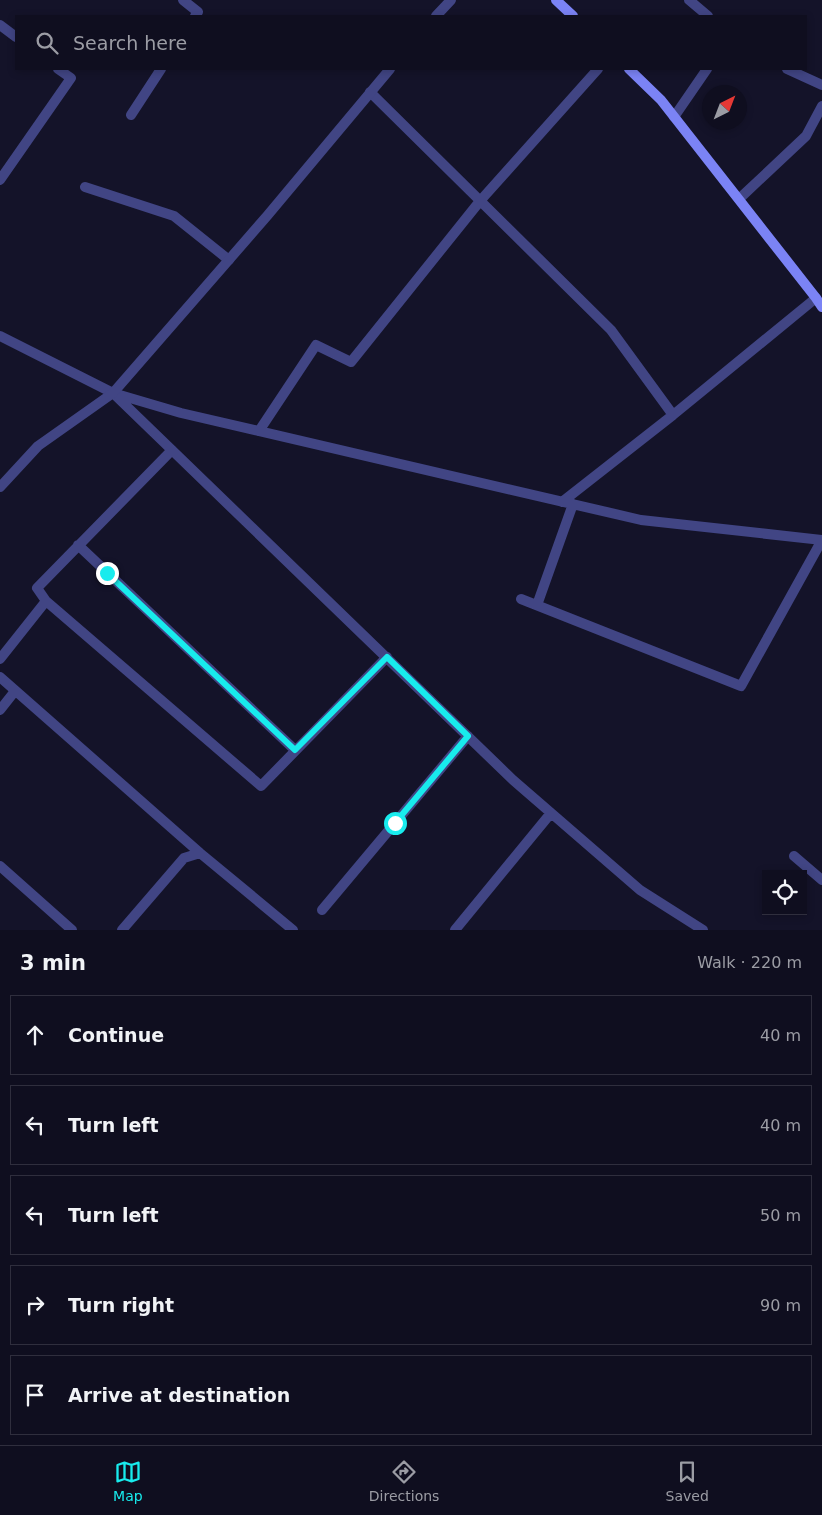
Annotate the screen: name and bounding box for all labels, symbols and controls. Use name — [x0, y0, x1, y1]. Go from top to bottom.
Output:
search box — [15, 15, 807, 70]
icon: search — [33, 29, 61, 57]
text: Search here — [73, 32, 187, 54]
north arrow — [702, 85, 747, 130]
route end — [96, 562, 119, 585]
route start — [384, 812, 407, 835]
map controls — [762, 870, 807, 915]
button: locate — [762, 870, 807, 915]
text: 3 min — [20, 951, 86, 975]
text: Walk · 220 m — [697, 953, 802, 972]
icon: ahead — [21, 1021, 49, 1049]
text: Continue — [68, 1024, 164, 1046]
text: 40 m — [760, 1026, 801, 1045]
icon: left — [21, 1111, 49, 1139]
text: Turn left — [68, 1114, 159, 1136]
text: 40 m — [760, 1116, 801, 1135]
icon: left — [21, 1201, 49, 1229]
text: Turn left — [68, 1204, 159, 1226]
text: 50 m — [760, 1206, 801, 1225]
icon: right — [21, 1291, 49, 1319]
text: Turn right — [68, 1294, 174, 1316]
text: 90 m — [760, 1296, 801, 1315]
icon: arrive — [21, 1381, 49, 1409]
text: Arrive at destination — [68, 1384, 290, 1406]
tab: Map — [113, 1458, 143, 1504]
tab: Directions — [369, 1458, 439, 1504]
tab: Saved — [666, 1458, 709, 1504]

